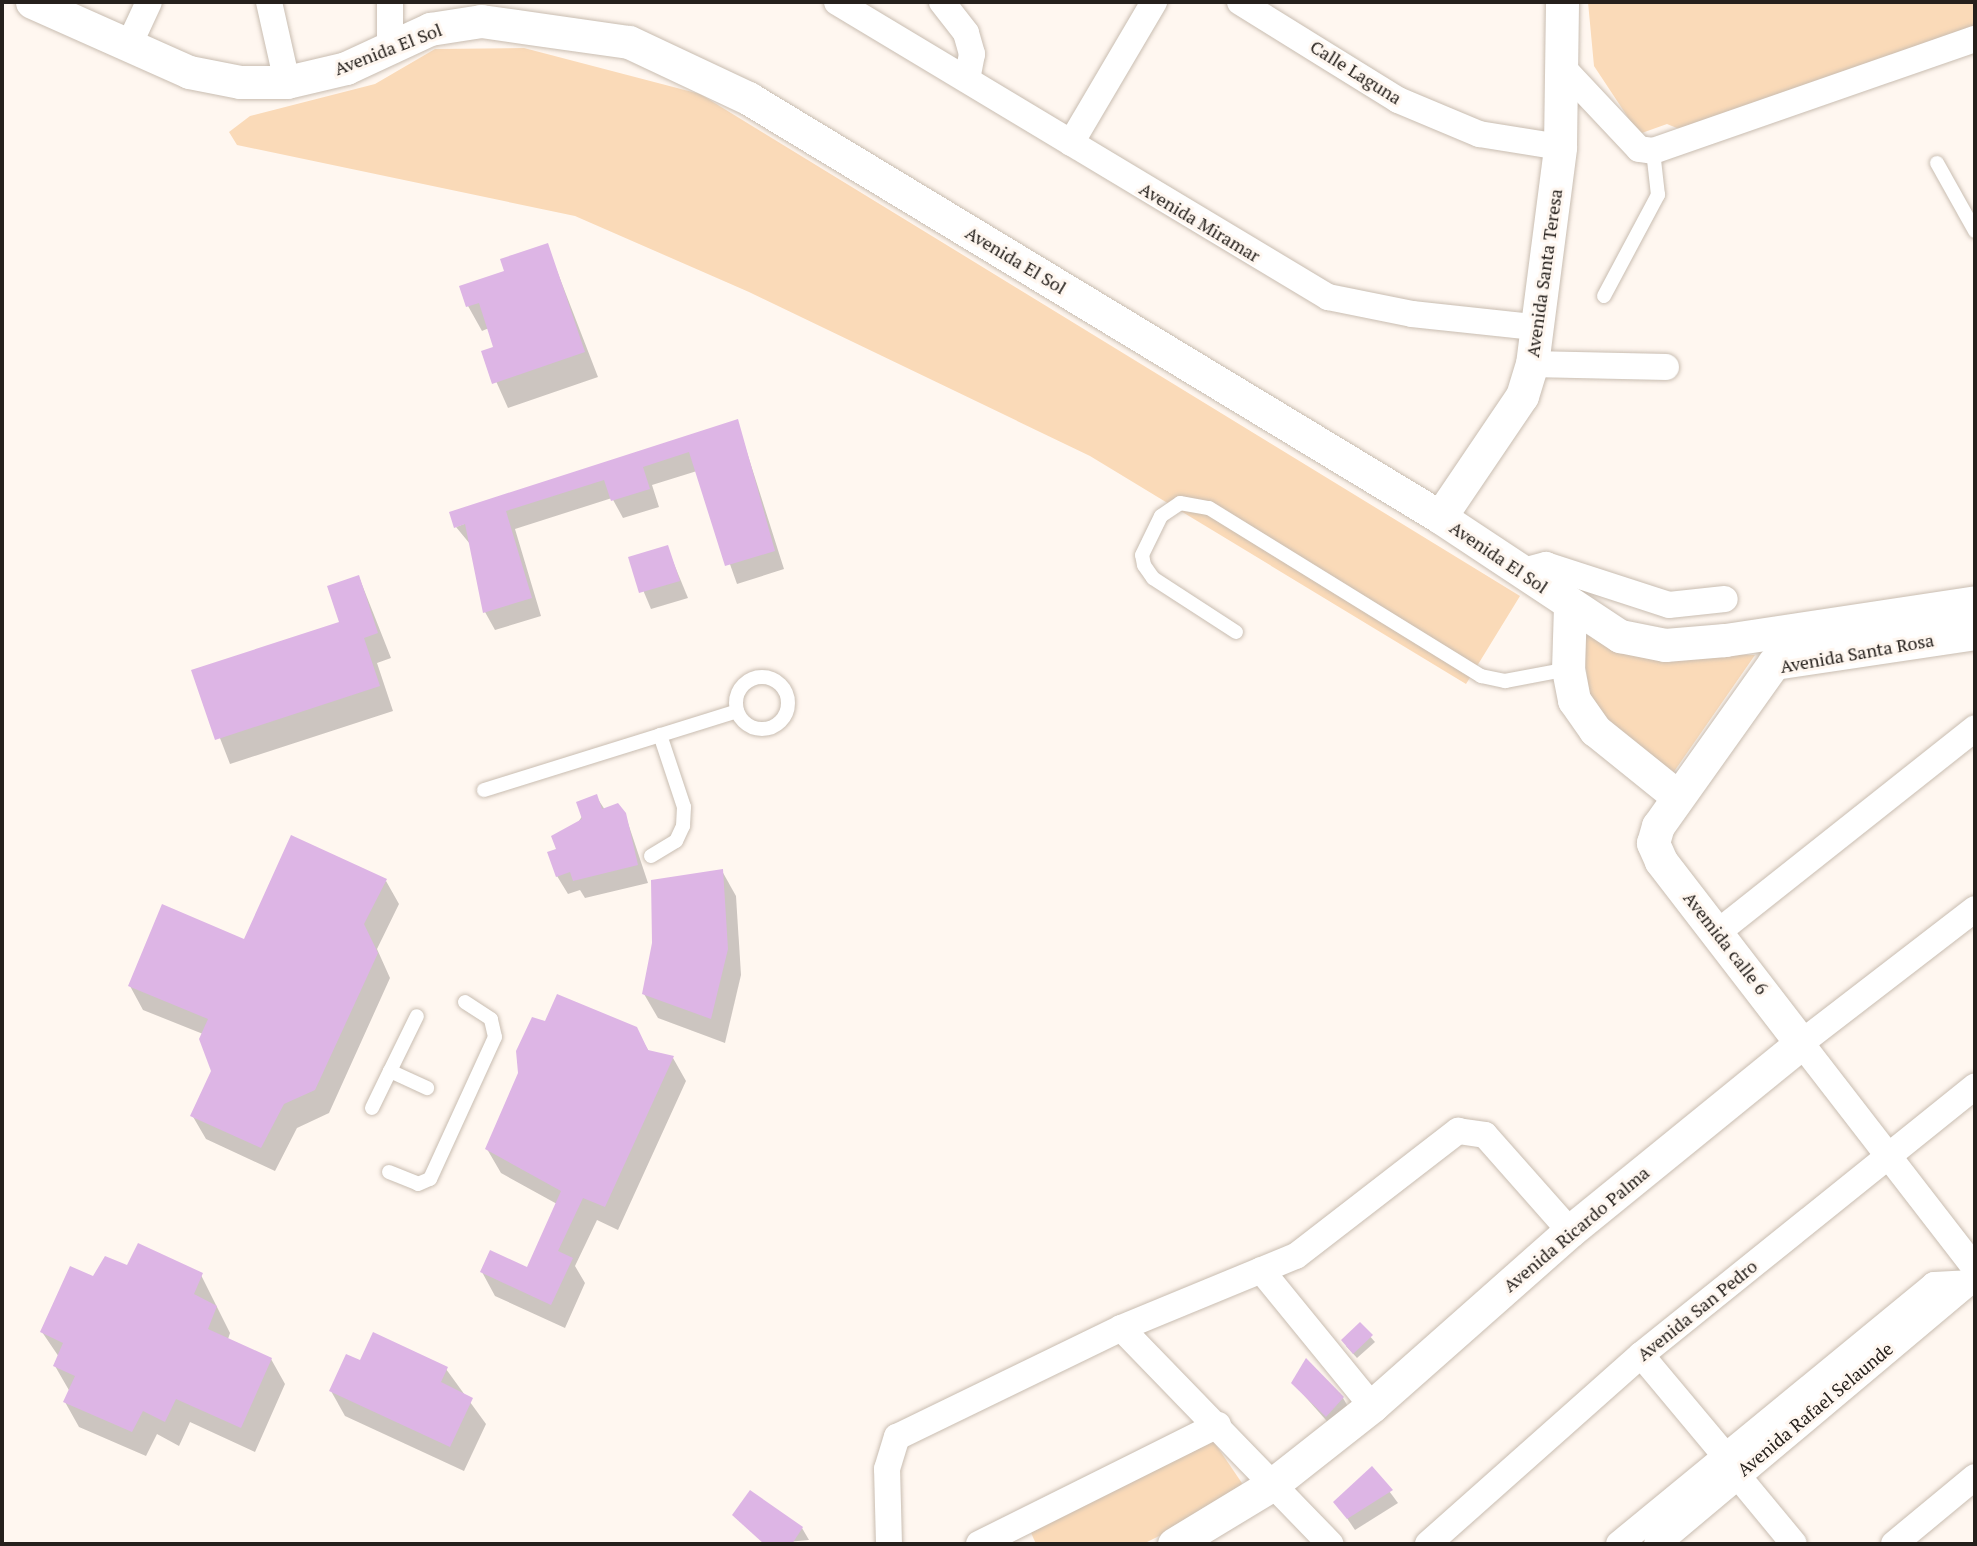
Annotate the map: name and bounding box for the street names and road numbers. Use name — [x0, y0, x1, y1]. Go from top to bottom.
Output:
street label: Avenida El Sol — [331, 19, 445, 79]
street label: Calle Laguna — [1306, 35, 1406, 109]
street label: Avenida Miramar — [1136, 177, 1264, 267]
street label: Avenida Santa Teresa — [1521, 187, 1567, 359]
street label: Avenida El Sol — [962, 221, 1070, 299]
street label: Avenida El Sol — [1446, 516, 1552, 598]
street label: Avenida Santa Rosa — [1778, 629, 1936, 677]
street label: Avemida calle 6 — [1679, 887, 1773, 999]
street label: Avenida Ricardo Palma — [1499, 1162, 1653, 1296]
street label: Avenida San Pedro — [1633, 1255, 1761, 1365]
street label: Avenida Rafael Selaunde — [1733, 1338, 1897, 1480]

